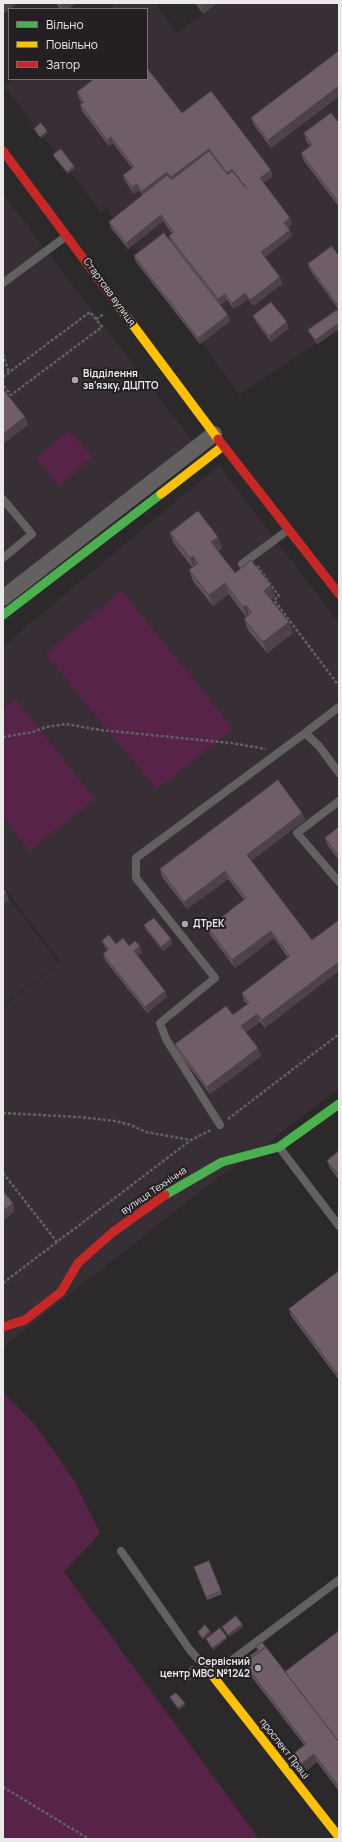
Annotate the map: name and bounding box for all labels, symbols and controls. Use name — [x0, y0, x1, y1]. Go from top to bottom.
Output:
legend — [8, 8, 148, 80]
text: Вільно — [46, 16, 84, 33]
text: Повільно — [46, 36, 98, 53]
text: Затор — [46, 56, 80, 73]
street label: Стартова вулиця — [80, 256, 138, 328]
place label: Відділення зв’язку, ДЦПТО — [83, 368, 158, 392]
marker: Відділення зв’язку, ДЦПТО — [70, 375, 80, 385]
place label: ДТрЕК — [193, 918, 225, 930]
marker: ДТрЕК — [180, 919, 190, 929]
street label: вулиця Технічна — [119, 1165, 189, 1217]
place label: Сервісний центр МВС №1242 — [160, 1656, 250, 1680]
marker: Сервісний центр МВС №1242 — [253, 1663, 263, 1673]
street label: проспект Праці — [257, 1716, 311, 1782]

